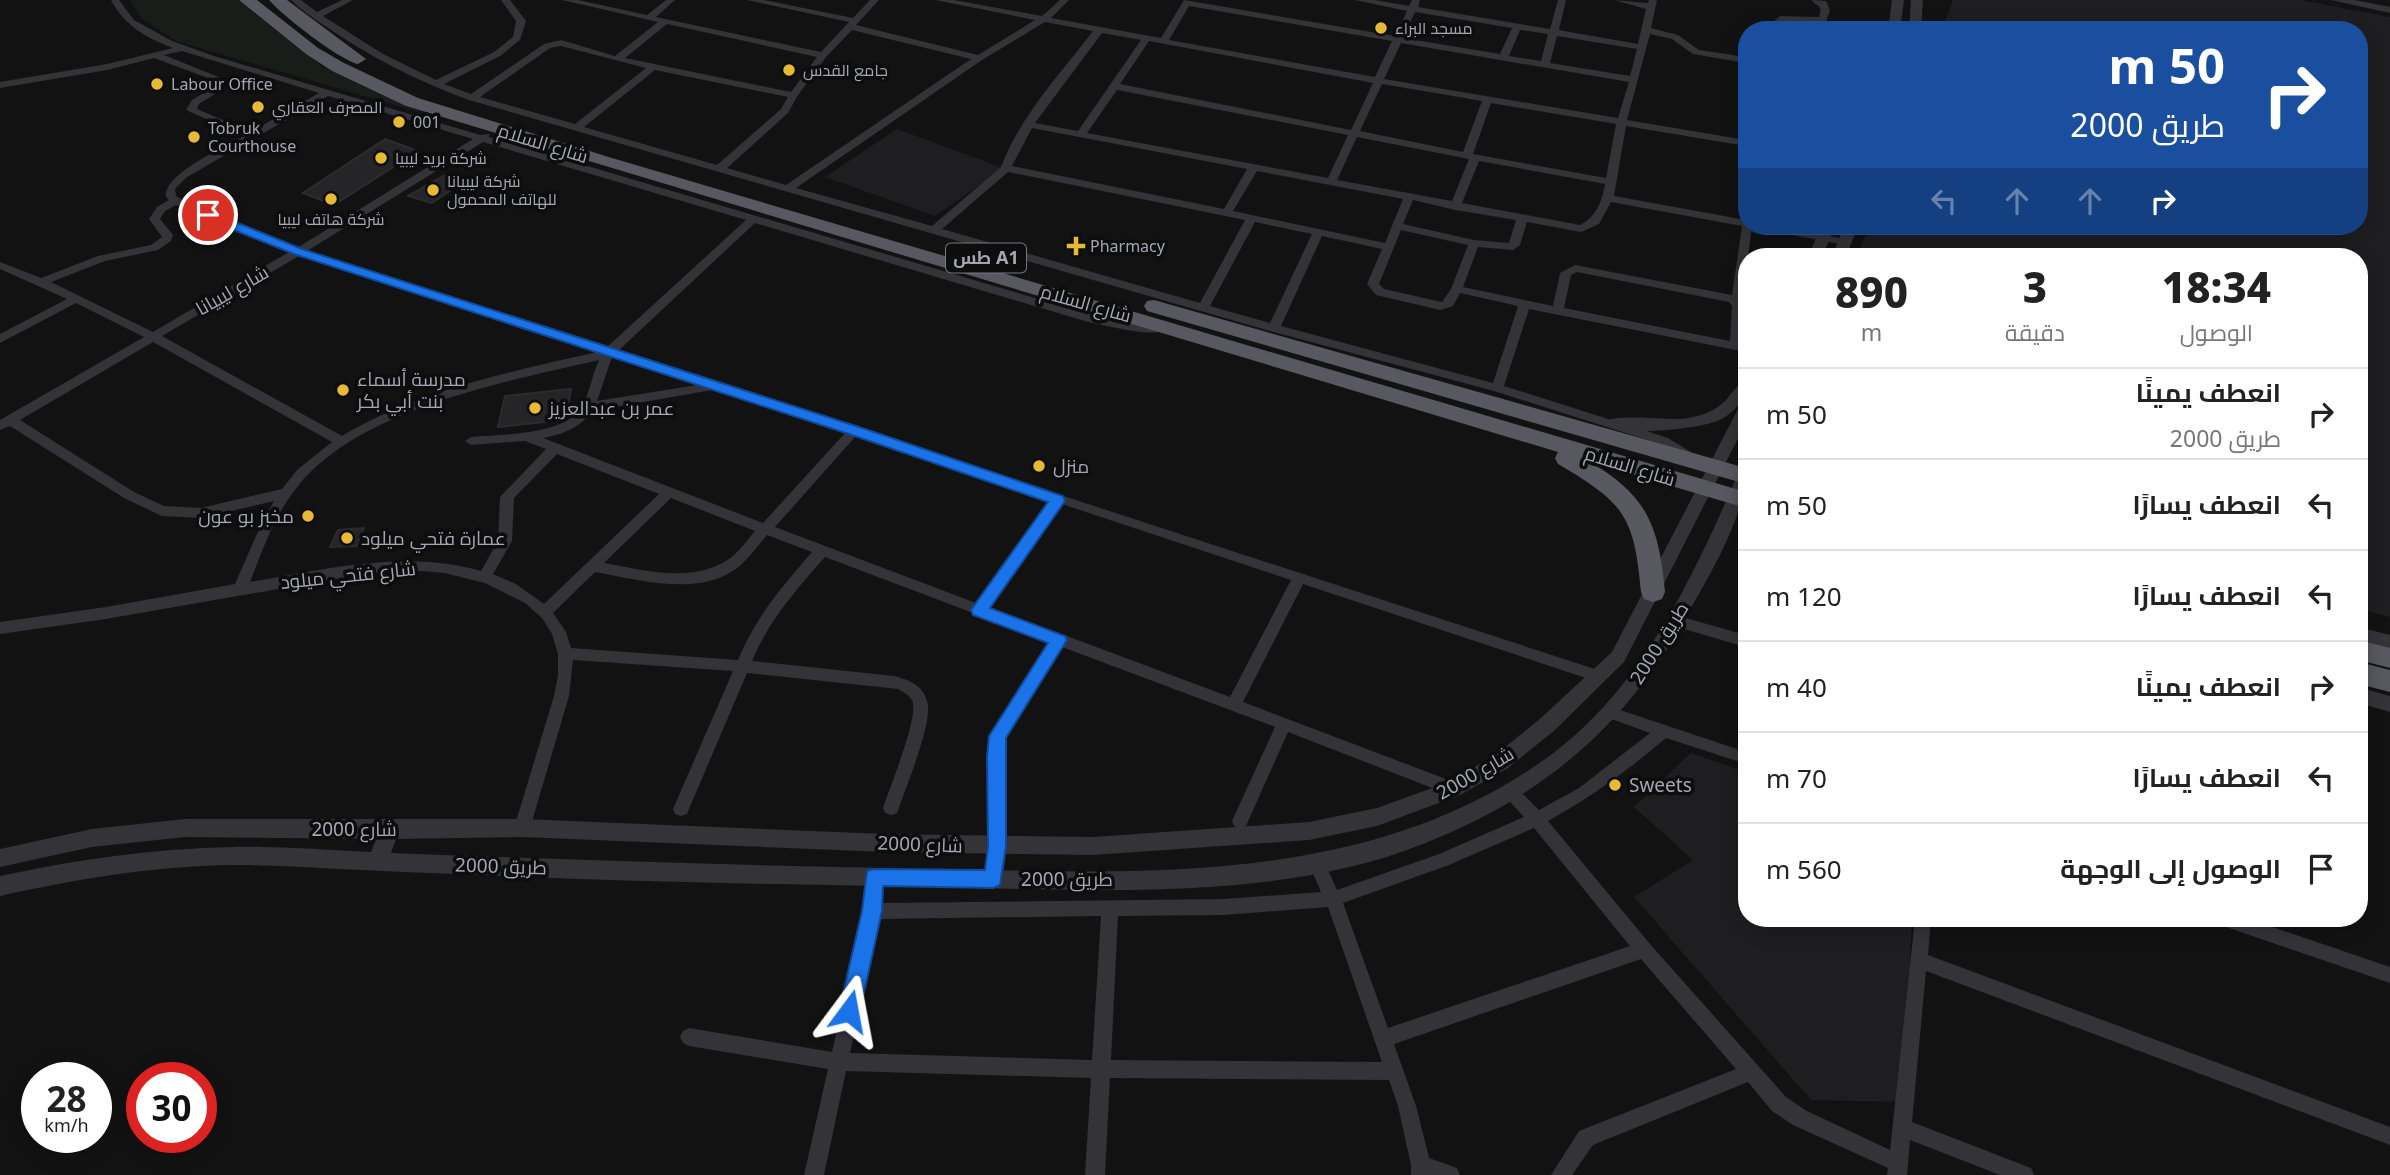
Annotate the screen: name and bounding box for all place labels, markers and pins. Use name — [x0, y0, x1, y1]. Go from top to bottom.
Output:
place label: مسجد البراء — [1395, 17, 1473, 39]
marker: مسجد البراء — [1373, 20, 1389, 36]
place label: جامع القدس — [803, 59, 888, 82]
marker: جامع القدس — [781, 62, 797, 78]
place label: Labour Office — [171, 73, 273, 95]
marker: Labour Office — [149, 76, 165, 92]
place label: المصرف العقاري — [272, 96, 382, 121]
marker: المصرف العقاري — [250, 99, 266, 115]
place label: 001 — [413, 111, 440, 133]
marker: 001 — [391, 114, 407, 130]
place label: Tobruk Courthouse — [208, 117, 296, 157]
marker: Tobruk Courthouse — [186, 129, 202, 145]
place label: شركة بريد ليبيا — [395, 147, 487, 169]
marker: شركة بريد ليبيا — [373, 150, 389, 166]
place label: شركة ليبيانا للهاتف المحمول — [447, 170, 557, 210]
marker: شركة ليبيانا للهاتف المحمول — [425, 182, 441, 198]
pin — [178, 185, 238, 245]
marker: شركة هاتف ليبيا — [323, 191, 339, 207]
place label: شركة هاتف ليبيا — [277, 208, 385, 230]
place label: Pharmacy — [1090, 235, 1166, 257]
marker: Pharmacy — [1068, 238, 1084, 254]
place label: مدرسة أسماء بنت أبي بكر — [356, 366, 466, 416]
marker: مدرسة أسماء بنت أبي بكر — [335, 382, 351, 398]
place label: عمر بن عبدالعزيز — [548, 395, 674, 421]
marker: عمر بن عبدالعزيز — [527, 400, 543, 416]
place label: منزل — [1053, 453, 1089, 479]
marker: منزل — [1031, 458, 1047, 474]
place label: مخبز بو عون — [198, 503, 294, 529]
marker: مخبز بو عون — [300, 508, 316, 524]
place label: عمارة فتحي ميلود — [361, 525, 506, 553]
marker: عمارة فتحي ميلود — [339, 530, 355, 546]
place label: Sweets — [1629, 772, 1692, 798]
marker: Sweets — [1607, 777, 1623, 793]

